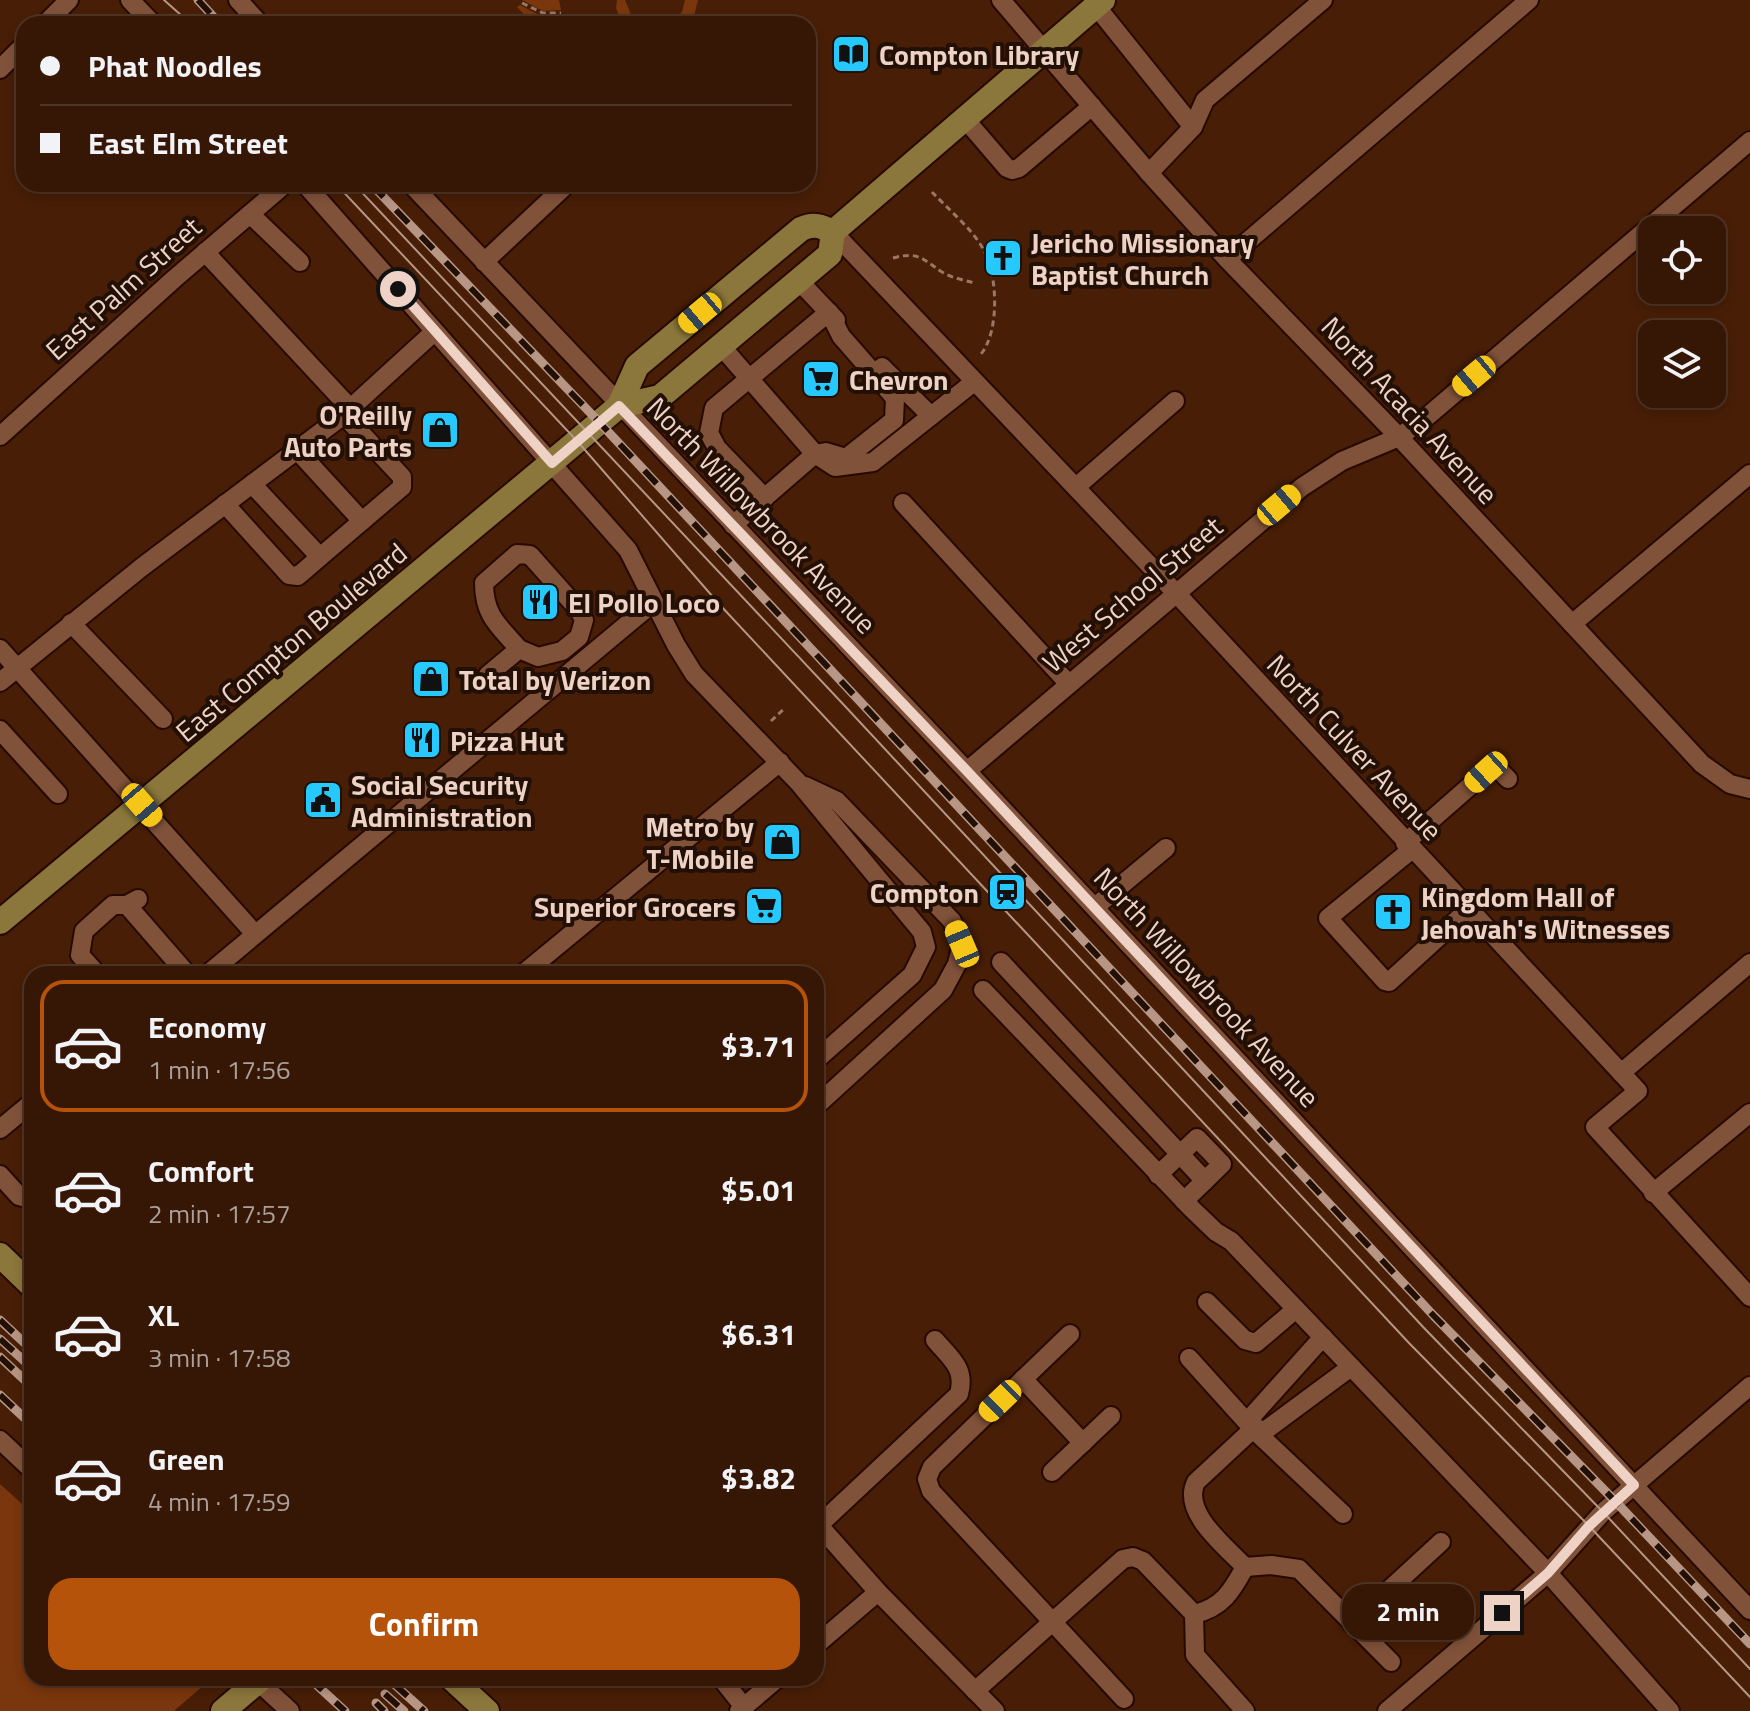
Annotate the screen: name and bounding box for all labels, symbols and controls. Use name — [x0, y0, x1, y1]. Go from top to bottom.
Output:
library icon: Compton Library — [830, 33, 872, 75]
place label: Compton Library — [879, 33, 1079, 76]
text: Phat Noodles — [88, 43, 262, 89]
text: East Elm Street — [88, 120, 288, 166]
street label: East Palm Street — [35, 206, 211, 370]
map controls — [1638, 216, 1726, 408]
button: locate — [1638, 216, 1726, 304]
place label: Jericho Missionary Baptist Church — [1031, 221, 1254, 296]
church icon: Jericho Missionary Baptist Church — [982, 237, 1024, 279]
route start — [380, 271, 416, 307]
car — [674, 288, 726, 338]
street label: North Acacia Avenue — [1311, 306, 1509, 514]
button: layers — [1638, 320, 1726, 408]
car — [1448, 351, 1500, 401]
supermarket icon: Chevron — [800, 358, 842, 400]
place label: Chevron — [849, 358, 949, 401]
street label: North Willowbrook Avenue — [637, 387, 887, 643]
place label: O'Reilly Auto Parts — [284, 393, 412, 468]
shop icon: O'Reilly Auto Parts — [419, 409, 461, 451]
car — [1253, 480, 1305, 530]
street label: West School Street — [1032, 505, 1232, 683]
street label: East Compton Boulevard — [166, 532, 416, 752]
restaurant icon: El Pollo Loco — [519, 581, 561, 623]
place label: El Pollo Loco — [568, 581, 720, 624]
street label: North Culver Avenue — [1257, 644, 1453, 850]
shop icon: Total by Verizon — [410, 658, 452, 700]
place label: Total by Verizon — [459, 658, 651, 701]
restaurant icon: Pizza Hut — [401, 719, 443, 761]
place label: Pizza Hut — [450, 719, 564, 762]
car — [1460, 747, 1512, 797]
place label: Social Security Administration — [351, 763, 532, 838]
car — [117, 779, 167, 831]
public building icon: Social Security Administration — [302, 779, 344, 821]
place label: Metro by T-Mobile — [645, 805, 754, 880]
shop icon: Metro by T-Mobile — [761, 821, 803, 863]
street label: North Willowbrook Avenue — [1084, 857, 1330, 1117]
place label: Compton — [870, 871, 979, 914]
station icon: Compton — [986, 871, 1028, 913]
place label: Kingdom Hall of Jehovah's Witnesses — [1421, 875, 1670, 950]
place label: Superior Grocers — [534, 885, 736, 928]
supermarket icon: Superior Grocers — [743, 885, 785, 927]
church icon: Kingdom Hall of Jehovah's Witnesses — [1372, 891, 1414, 933]
car — [942, 917, 982, 971]
text: Economy — [148, 1004, 266, 1050]
icon: car — [52, 1010, 124, 1082]
text: $3.71 — [721, 1023, 796, 1069]
text: 1 min · 17:56 — [148, 1050, 291, 1089]
text: Comfort — [148, 1148, 254, 1194]
icon: car — [52, 1154, 124, 1226]
text: $5.01 — [721, 1167, 796, 1213]
text: 2 min · 17:57 — [148, 1194, 291, 1233]
text: XL — [148, 1292, 179, 1338]
icon: car — [52, 1298, 124, 1370]
text: $6.31 — [721, 1311, 796, 1357]
text: 3 min · 17:58 — [148, 1338, 291, 1377]
car — [974, 1376, 1026, 1426]
text: Green — [148, 1436, 225, 1482]
icon: car — [52, 1442, 124, 1514]
text: $3.82 — [721, 1455, 796, 1501]
text: 4 min · 17:59 — [148, 1482, 291, 1521]
button: Confirm — [48, 1578, 800, 1670]
callout: 2 min — [1342, 1585, 1474, 1641]
text: 2 min — [1376, 1592, 1440, 1631]
route end — [1484, 1595, 1520, 1631]

